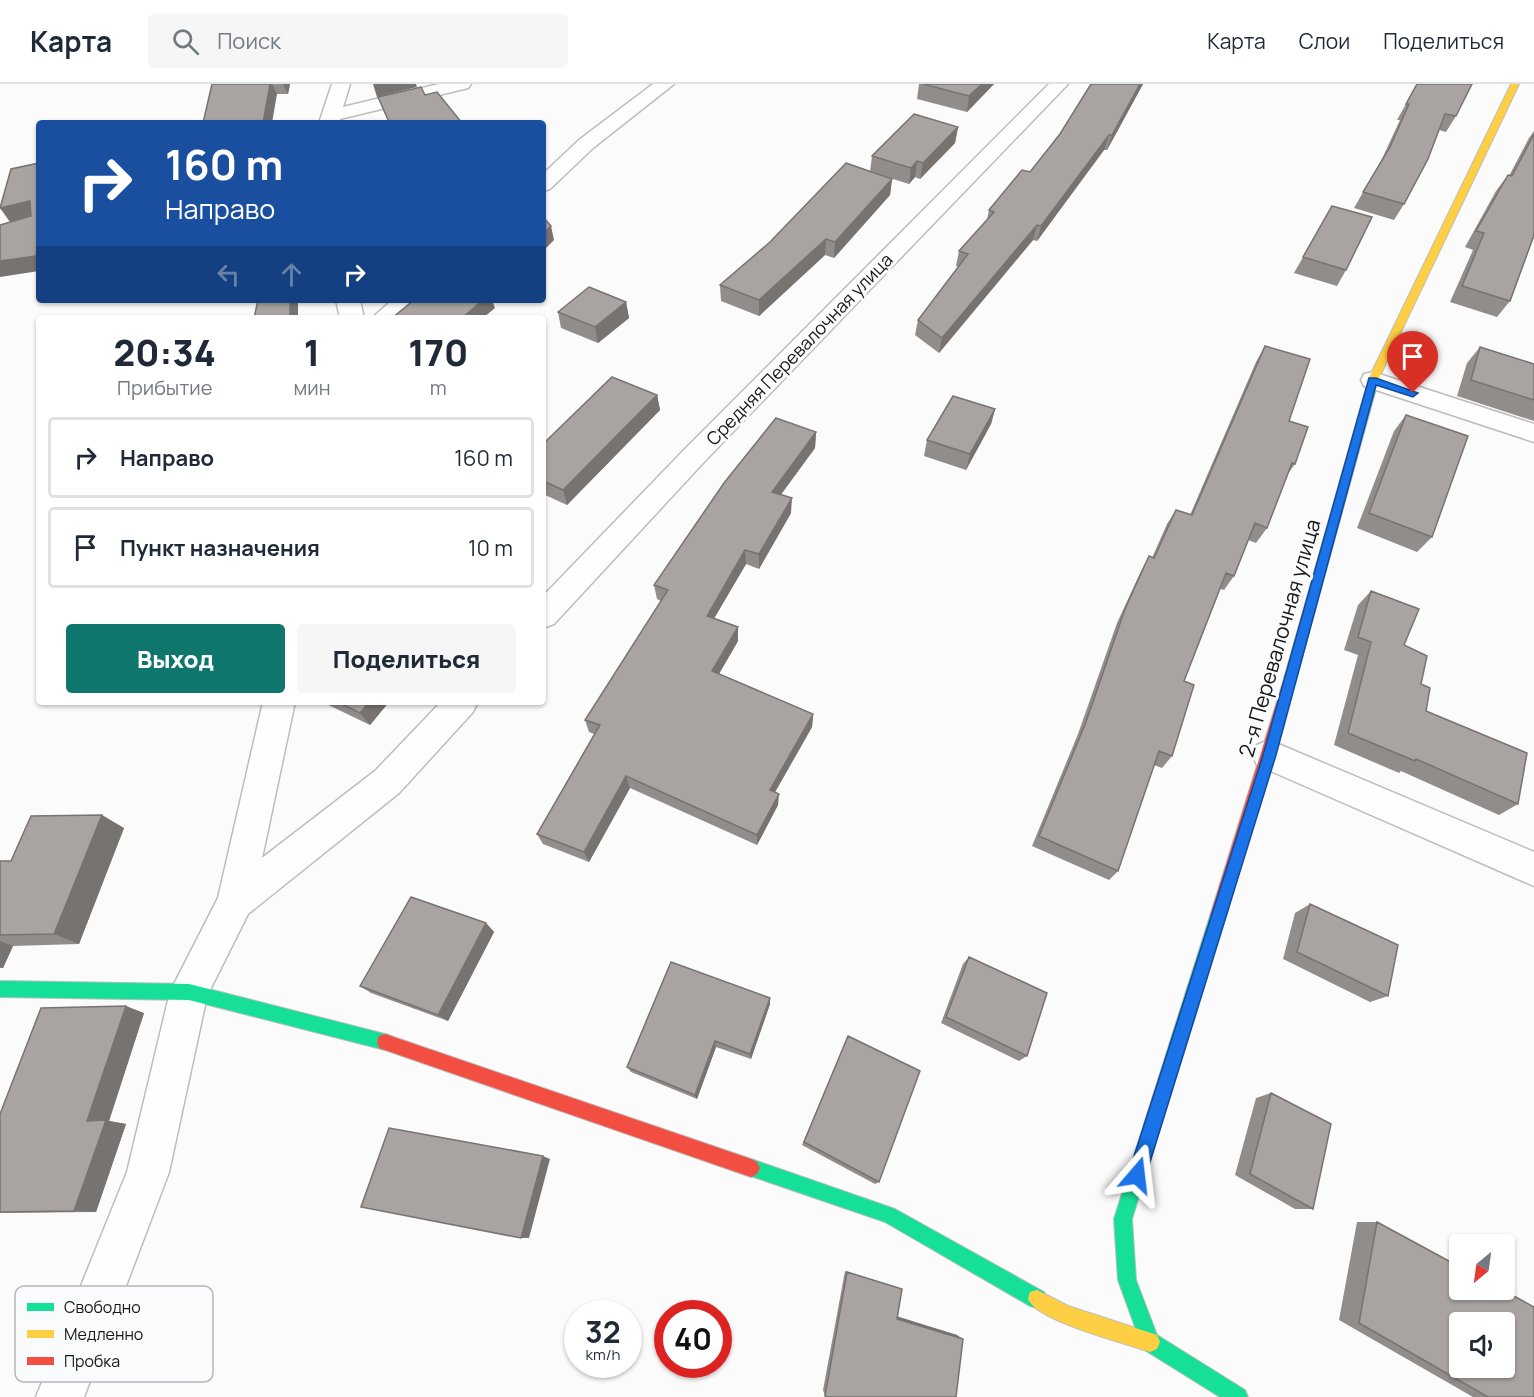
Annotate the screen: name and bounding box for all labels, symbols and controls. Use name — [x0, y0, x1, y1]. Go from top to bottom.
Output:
search box — [148, 14, 568, 68]
text: Карта — [30, 22, 112, 60]
icon: search — [169, 25, 202, 58]
text: Поиск — [217, 26, 281, 56]
text: Карта — [1207, 27, 1266, 55]
text: Слои — [1299, 27, 1350, 55]
text: Поделиться — [1383, 27, 1504, 55]
text: 160 m — [165, 135, 283, 193]
icon: right — [66, 144, 144, 222]
text: Направо — [165, 190, 275, 227]
street label: Средняя Перевалочная улица — [701, 248, 897, 450]
icon: left — [212, 258, 245, 291]
icon: ahead — [275, 258, 308, 291]
icon: right — [338, 258, 371, 291]
text: 20:34 — [114, 328, 216, 377]
text: 1 — [304, 328, 320, 377]
text: 170 — [408, 328, 468, 377]
pin — [1387, 331, 1438, 393]
icon: arrive — [1396, 340, 1429, 373]
text: Прибытие — [117, 374, 212, 401]
text: мин — [294, 374, 331, 401]
text: m — [430, 374, 447, 401]
icon: right — [69, 441, 102, 474]
text: Направо — [120, 443, 214, 473]
text: 160 m — [454, 443, 513, 473]
street label: 2-я Перевалочная улица — [1232, 516, 1326, 760]
icon: arrive — [69, 531, 102, 564]
text: Пункт назначения — [120, 533, 320, 563]
text: 10 m — [468, 533, 513, 563]
button: Выход — [66, 624, 285, 693]
button: Поделиться — [297, 624, 516, 693]
position arrow — [1105, 1143, 1169, 1207]
north arrow — [1449, 1234, 1515, 1300]
map controls — [1449, 1234, 1515, 1378]
legend — [15, 1286, 213, 1382]
text: Свободно — [64, 1296, 141, 1318]
speed limit sign: 40 — [654, 1300, 732, 1378]
text: 32 — [585, 1311, 621, 1352]
button: sound — [1449, 1312, 1515, 1378]
text: Медленно — [64, 1323, 143, 1345]
text: km/h — [586, 1344, 620, 1365]
text: Пробка — [64, 1350, 120, 1372]

